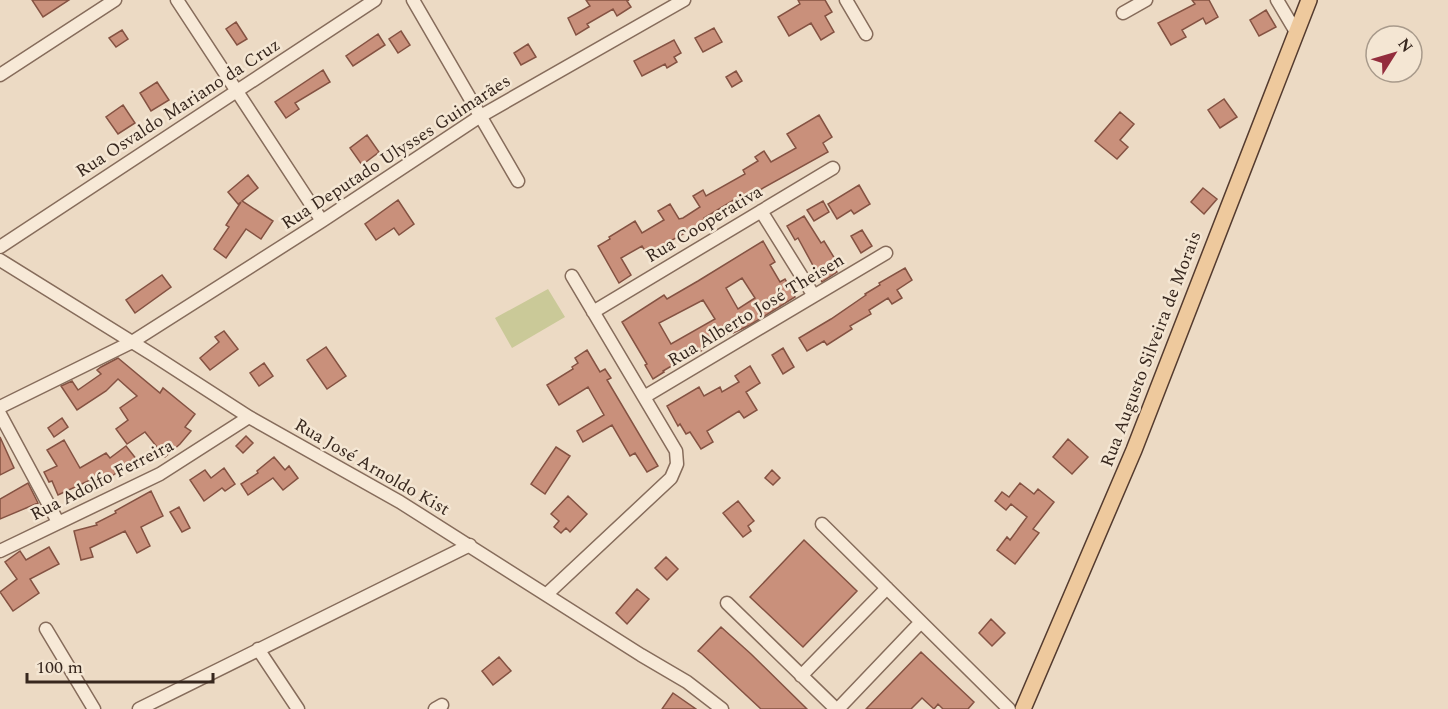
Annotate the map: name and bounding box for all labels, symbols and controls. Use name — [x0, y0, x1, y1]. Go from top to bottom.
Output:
north arrow — [1364, 24, 1424, 84]
street label: Rua Osvaldo Mariano da Cruz — [70, 32, 286, 184]
text: N — [1392, 33, 1419, 58]
street label: Rua Deputado Ulysses Guimarães — [276, 67, 516, 237]
street label: Rua Cooperativa — [640, 178, 768, 270]
street label: Rua Augusto Silveira de Morais — [1094, 227, 1208, 471]
street label: Rua Alberto José Theisen — [663, 246, 849, 374]
street label: Rua José Arnoldo Kist — [289, 411, 455, 523]
street label: Rua Adolfo Ferreira — [26, 432, 179, 528]
scale bar — [27, 646, 213, 684]
text: 100 m — [36, 654, 83, 681]

